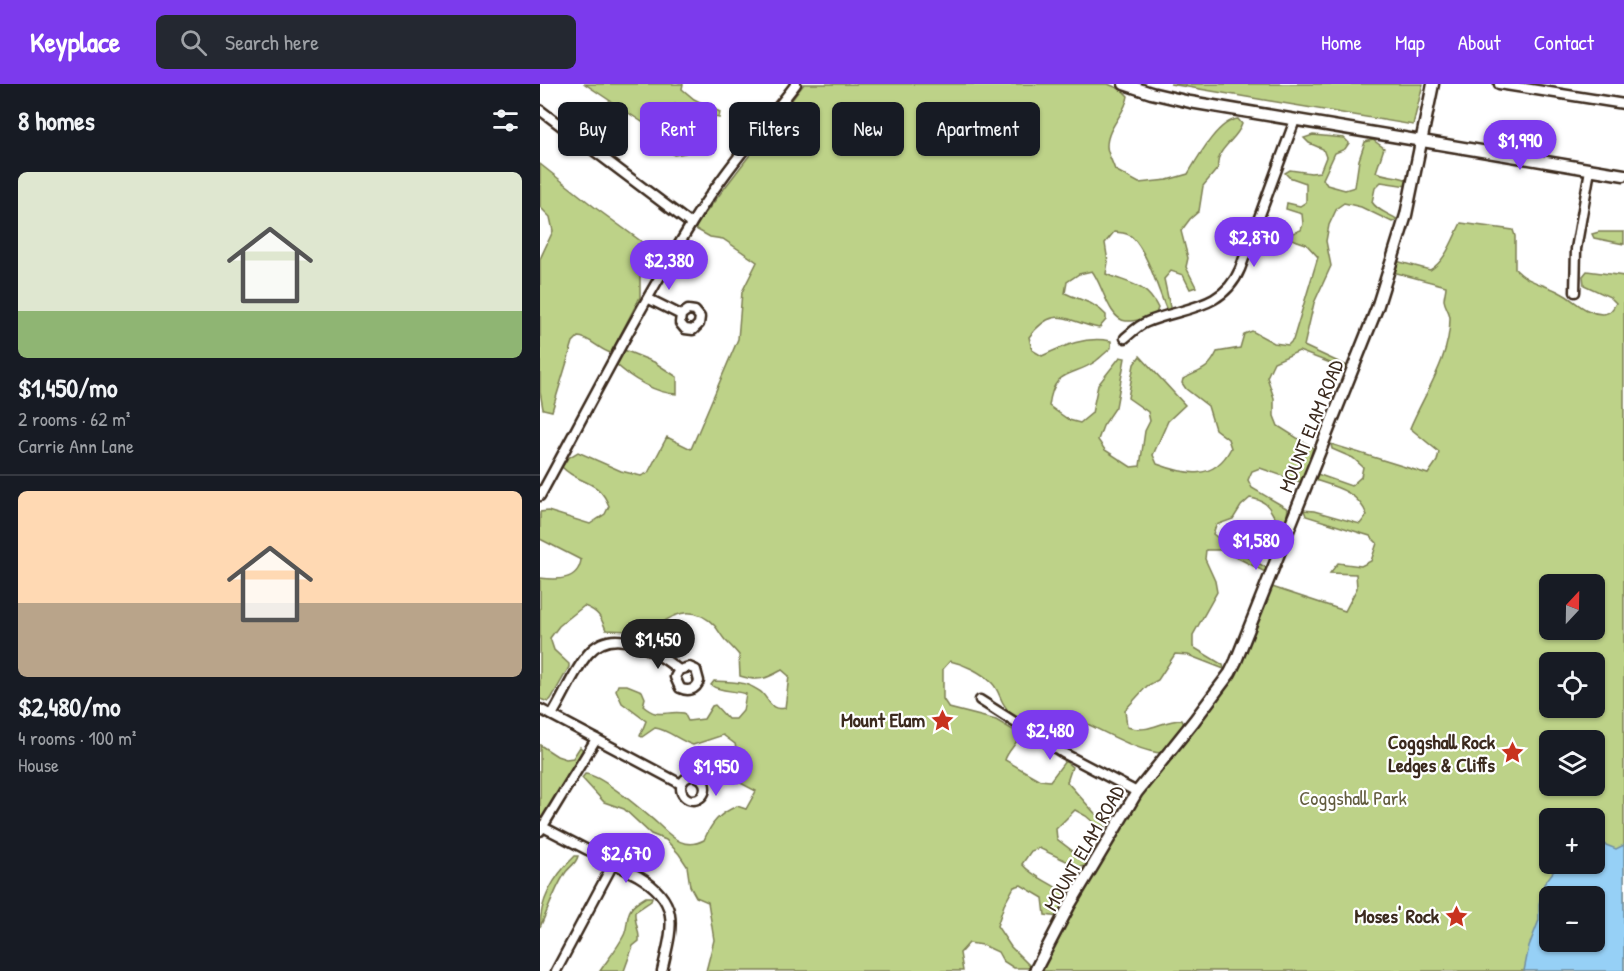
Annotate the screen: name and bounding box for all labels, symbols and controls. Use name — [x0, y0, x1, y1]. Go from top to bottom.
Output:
search box — [156, 15, 576, 69]
text: Keyplace — [30, 23, 120, 61]
icon: search — [177, 26, 210, 59]
text: Search here — [225, 27, 319, 57]
text: Home — [1321, 28, 1362, 57]
text: Map — [1395, 28, 1425, 57]
text: About — [1458, 28, 1501, 57]
text: Contact — [1534, 28, 1594, 57]
chip: Buy — [558, 102, 628, 156]
chip: Rent — [640, 102, 717, 156]
chip: Filters — [729, 102, 820, 156]
chip: New — [832, 102, 904, 156]
chip: Apartment — [916, 102, 1040, 156]
text: 8 homes — [18, 103, 95, 138]
icon: filters — [489, 104, 522, 137]
pin: $1,990 — [1471, 120, 1569, 171]
text: $1,990 — [1497, 126, 1543, 153]
icon: home — [216, 211, 324, 319]
pin: $2,870 — [1205, 217, 1303, 268]
text: $2,870 — [1228, 223, 1280, 250]
pin: $2,380 — [620, 240, 718, 291]
text: $2,380 — [644, 246, 694, 273]
street label: MOUNT ELAM ROAD — [1272, 355, 1350, 496]
text: $1,450/mo — [18, 370, 117, 405]
text: 2 rooms · 62 m² — [18, 405, 130, 432]
text: Carrie Ann Lane — [18, 432, 134, 459]
pin: $1,580 — [1207, 520, 1305, 571]
text: $1,580 — [1232, 526, 1280, 553]
icon: home — [216, 530, 324, 638]
north arrow — [1539, 574, 1605, 640]
map controls — [1539, 574, 1605, 952]
pin: $1,450 — [609, 619, 707, 670]
text: $1,450 — [635, 625, 681, 652]
button: locate — [1539, 652, 1605, 718]
text: $2,480/mo — [18, 689, 120, 724]
place label: Mount Elam — [841, 706, 925, 733]
place icon: Mount Elam — [930, 707, 956, 733]
pin: $2,480 — [1001, 710, 1099, 761]
text: $2,480 — [1026, 716, 1074, 743]
text: 4 rooms · 100 m² — [18, 724, 136, 751]
place label: Coggshall Rock Ledges & Cliffs — [1388, 728, 1496, 779]
button: layers — [1539, 730, 1605, 796]
place icon: Coggshall Rock Ledges & Cliffs — [1500, 740, 1526, 766]
pin: $1,950 — [667, 746, 765, 797]
text: House — [18, 751, 59, 778]
text: $1,950 — [693, 752, 739, 779]
street label: MOUNT ELAM ROAD — [1037, 780, 1131, 915]
park label: Coggshall Park — [1299, 784, 1407, 811]
button: + — [1539, 808, 1605, 874]
pin: $2,670 — [577, 833, 675, 884]
text: $2,670 — [601, 839, 651, 866]
button: − — [1539, 886, 1605, 952]
place label: Moses' Rock — [1355, 902, 1440, 929]
place icon: Moses' Rock — [1444, 903, 1470, 929]

